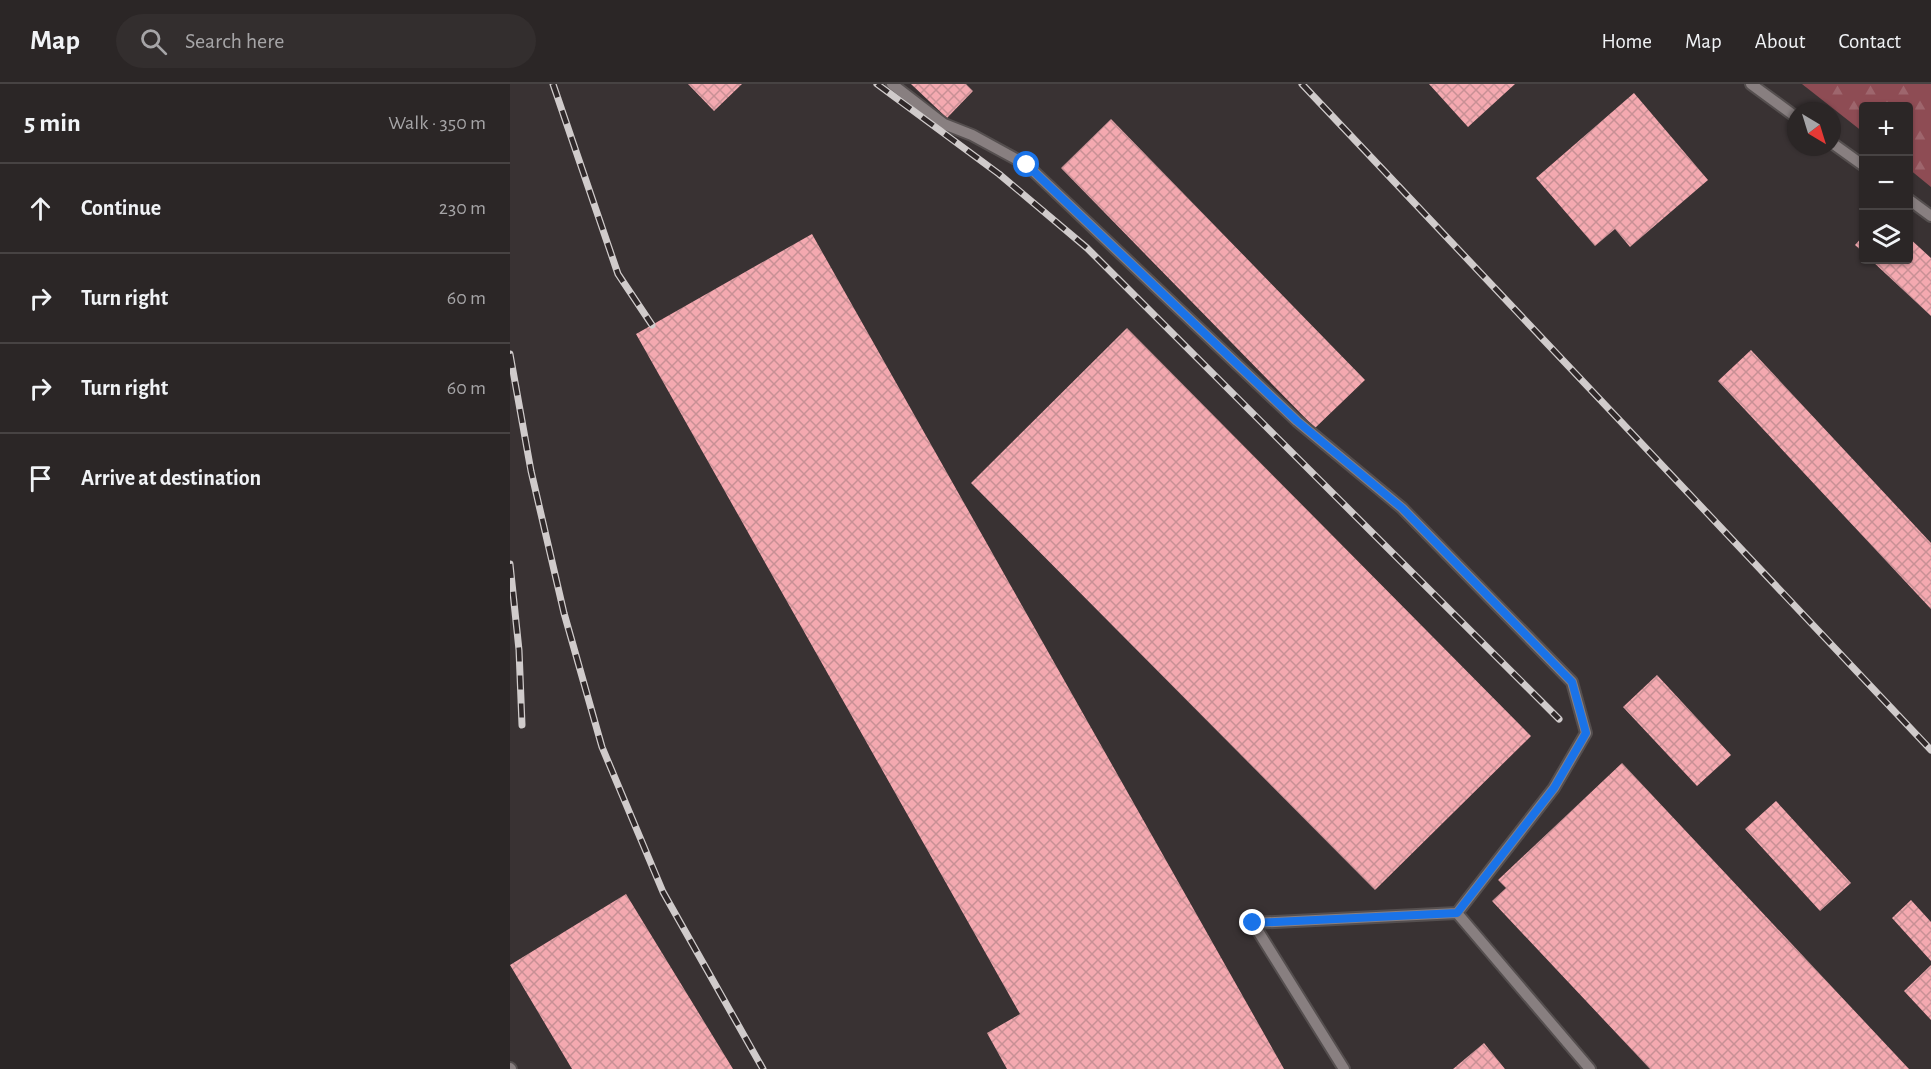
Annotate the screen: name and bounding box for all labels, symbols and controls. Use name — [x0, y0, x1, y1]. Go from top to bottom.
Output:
search box — [116, 14, 536, 68]
icon: search — [137, 25, 170, 58]
text: Map — [30, 27, 80, 55]
text: Search here — [185, 30, 284, 52]
text: Home — [1601, 31, 1652, 52]
text: Map — [1685, 31, 1722, 52]
text: About — [1755, 31, 1805, 52]
text: Contact — [1838, 31, 1901, 52]
north arrow — [1787, 102, 1841, 156]
map controls — [1859, 102, 1913, 264]
button: + — [1859, 102, 1913, 156]
text: 5 min — [24, 110, 81, 136]
text: Walk · 350 m — [388, 113, 486, 133]
route start — [1013, 151, 1039, 177]
button: − — [1859, 156, 1913, 210]
icon: ahead — [24, 192, 57, 225]
text: Continue — [81, 197, 161, 219]
text: 230 m — [439, 198, 486, 218]
button: layers — [1859, 210, 1913, 264]
icon: right — [24, 282, 57, 315]
text: Turn right — [81, 287, 168, 309]
text: 60 m — [447, 288, 486, 308]
icon: right — [24, 372, 57, 405]
text: Turn right — [81, 377, 168, 399]
text: 60 m — [447, 378, 486, 398]
icon: arrive — [24, 462, 57, 495]
text: Arrive at destination — [81, 467, 261, 489]
route end — [1239, 909, 1265, 935]

